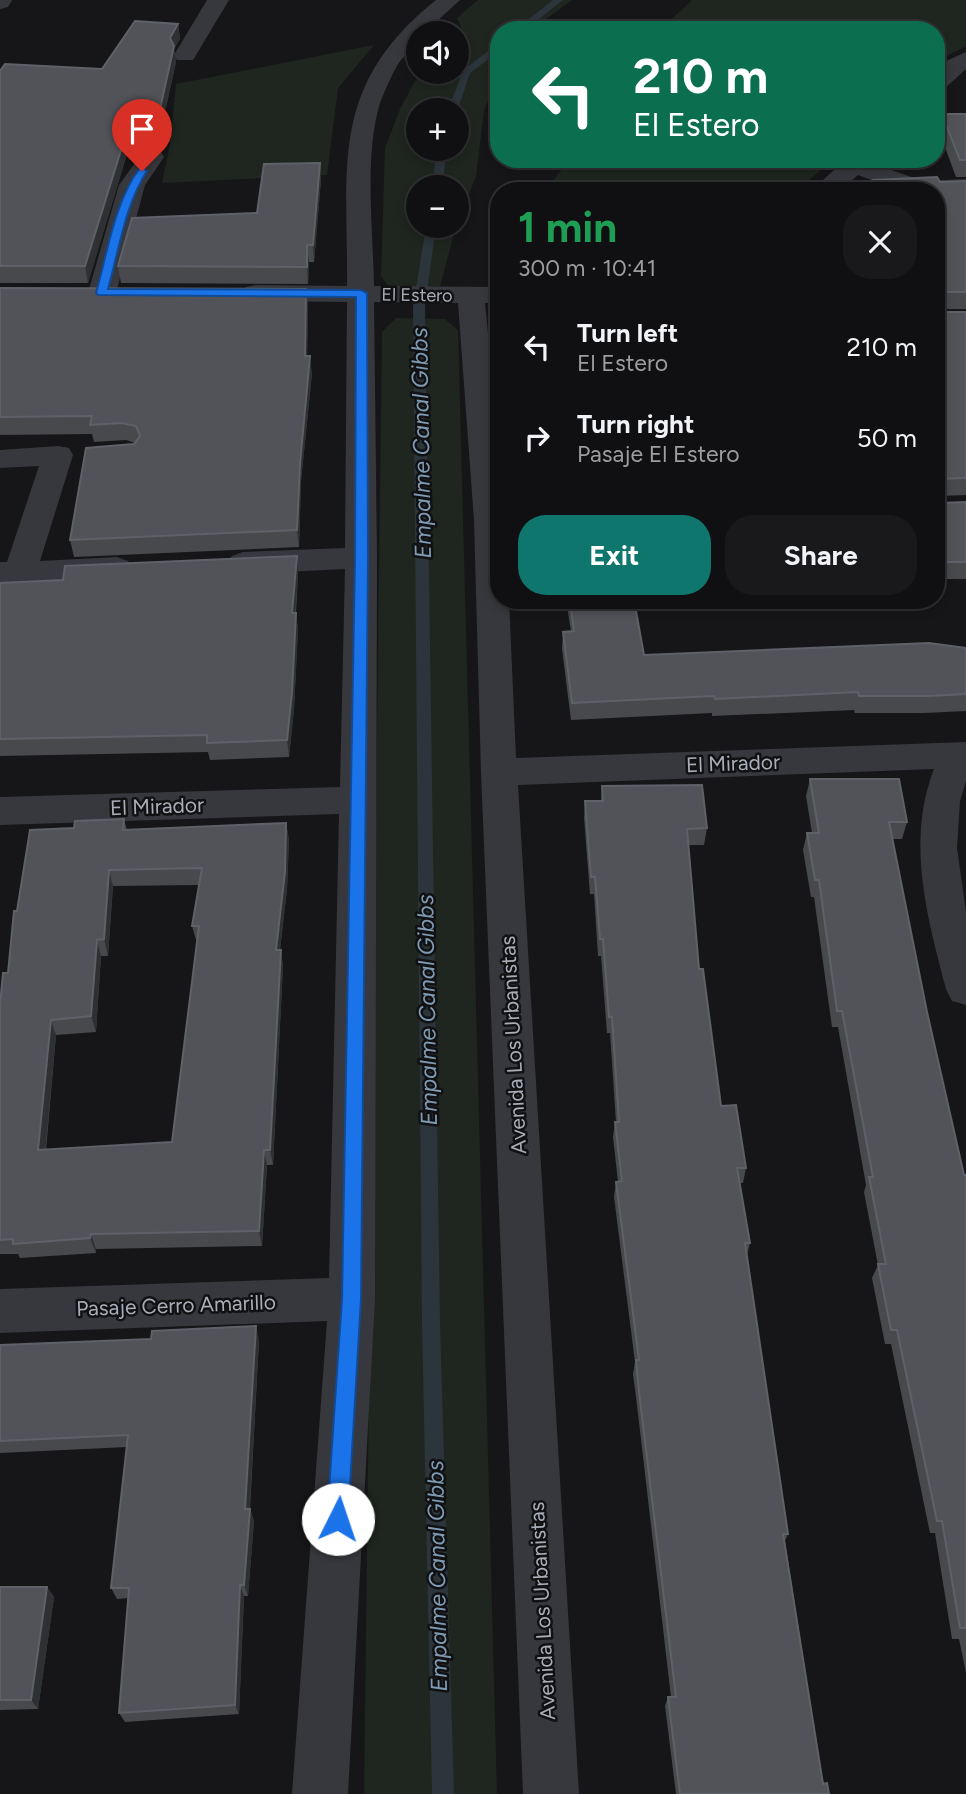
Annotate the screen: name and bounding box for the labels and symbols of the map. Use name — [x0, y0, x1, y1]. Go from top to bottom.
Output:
pin — [112, 99, 172, 171]
street label: El Estero — [381, 283, 453, 307]
water label: Empalme Canal Gibbs — [405, 327, 437, 559]
street label: El Mirador — [685, 749, 781, 777]
street label: El Mirador — [109, 792, 205, 820]
water label: Empalme Canal Gibbs — [411, 894, 443, 1126]
street label: Avenida Los Urbanistas — [495, 935, 531, 1155]
street label: Pasaje Cerro Amarillo — [76, 1289, 276, 1321]
water label: Empalme Canal Gibbs — [421, 1460, 453, 1692]
position arrow — [301, 1482, 375, 1556]
street label: Avenida Los Urbanistas — [524, 1501, 560, 1721]

